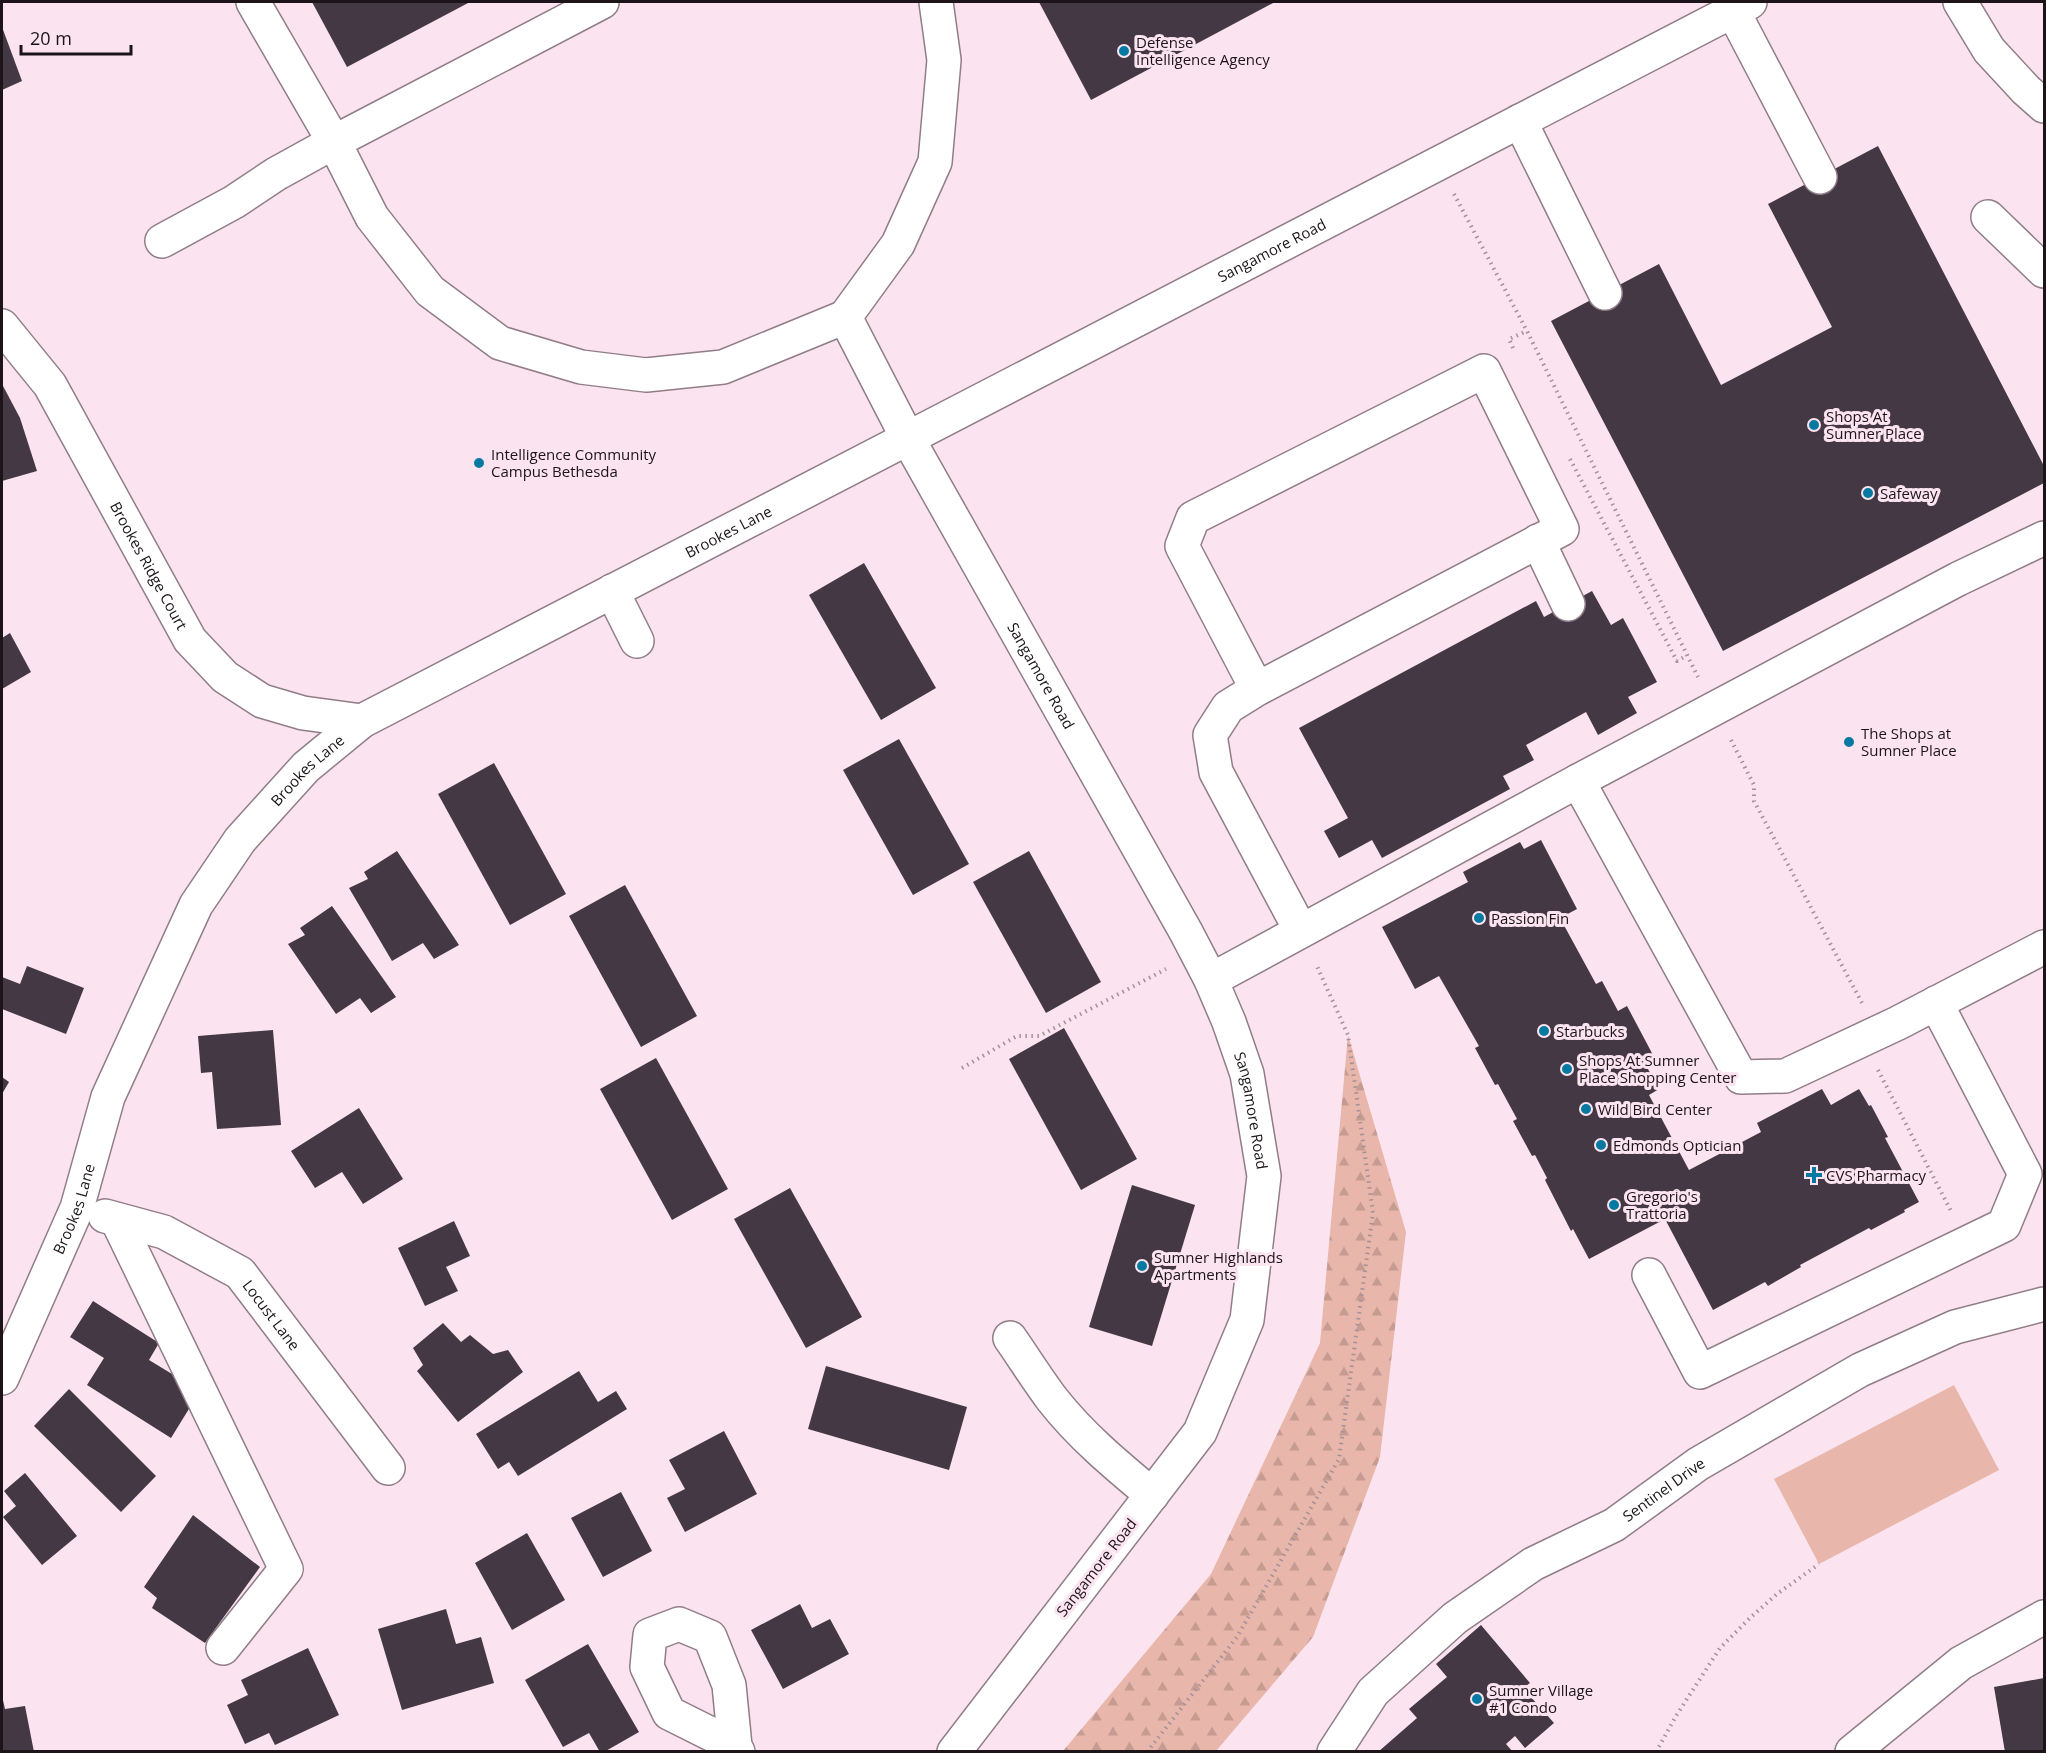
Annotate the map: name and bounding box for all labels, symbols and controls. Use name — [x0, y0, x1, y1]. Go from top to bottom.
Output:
scale bar — [21, 18, 130, 56]
text: 20 m — [30, 26, 72, 50]
place label: Defense Intelligence Agency — [1136, 32, 1270, 69]
marker: Defense Intelligence Agency — [1117, 44, 1131, 58]
street label: Sangamore Road — [1214, 213, 1329, 286]
place label: Shops At Sumner Place — [1826, 406, 1922, 443]
marker: Shops At Sumner Place — [1807, 418, 1821, 432]
place label: Intelligence Community Campus Bethesda — [491, 444, 657, 481]
marker: Intelligence Community Campus Bethesda — [472, 456, 486, 470]
place label: Safeway — [1880, 483, 1938, 503]
marker: Safeway — [1861, 486, 1875, 500]
street label: Brookes Ridge Court — [106, 498, 192, 633]
street label: Brookes Lane — [681, 501, 775, 562]
street label: Sangamore Road — [1003, 619, 1079, 732]
place label: The Shops at Sumner Place — [1861, 723, 1957, 760]
street label: Brookes Lane — [266, 730, 348, 810]
marker: The Shops at Sumner Place — [1842, 735, 1856, 749]
place label: Passion Fin — [1491, 908, 1569, 928]
marker: Passion Fin — [1472, 911, 1486, 925]
place label: Starbucks — [1556, 1021, 1625, 1041]
marker: Starbucks — [1537, 1024, 1551, 1038]
street label: Sangamore Road — [1230, 1049, 1273, 1171]
place label: Shops At Sumner Place Shopping Center — [1579, 1050, 1736, 1087]
marker: Shops At Sumner Place Shopping Center — [1560, 1062, 1574, 1076]
place label: Wild Bird Center — [1598, 1099, 1712, 1119]
marker: Wild Bird Center — [1579, 1102, 1593, 1116]
place label: Edmonds Optician — [1613, 1135, 1741, 1155]
marker: Edmonds Optician — [1594, 1138, 1608, 1152]
street label: Brookes Lane — [48, 1161, 99, 1257]
place label: CVS Pharmacy — [1826, 1165, 1927, 1185]
marker: CVS Pharmacy — [1807, 1168, 1821, 1182]
place label: Gregorio's Trattoria — [1626, 1186, 1698, 1223]
marker: Gregorio's Trattoria — [1607, 1198, 1621, 1212]
place label: Sumner Highlands Apartments — [1154, 1247, 1283, 1284]
marker: Sumner Highlands Apartments — [1135, 1259, 1149, 1273]
street label: Locust Lane — [239, 1276, 305, 1354]
street label: Sentinel Drive — [1618, 1452, 1708, 1526]
street label: Sangamore Road — [1051, 1514, 1141, 1620]
place label: Sumner Village #1 Condo — [1489, 1680, 1593, 1717]
marker: Sumner Village #1 Condo — [1470, 1692, 1484, 1706]

